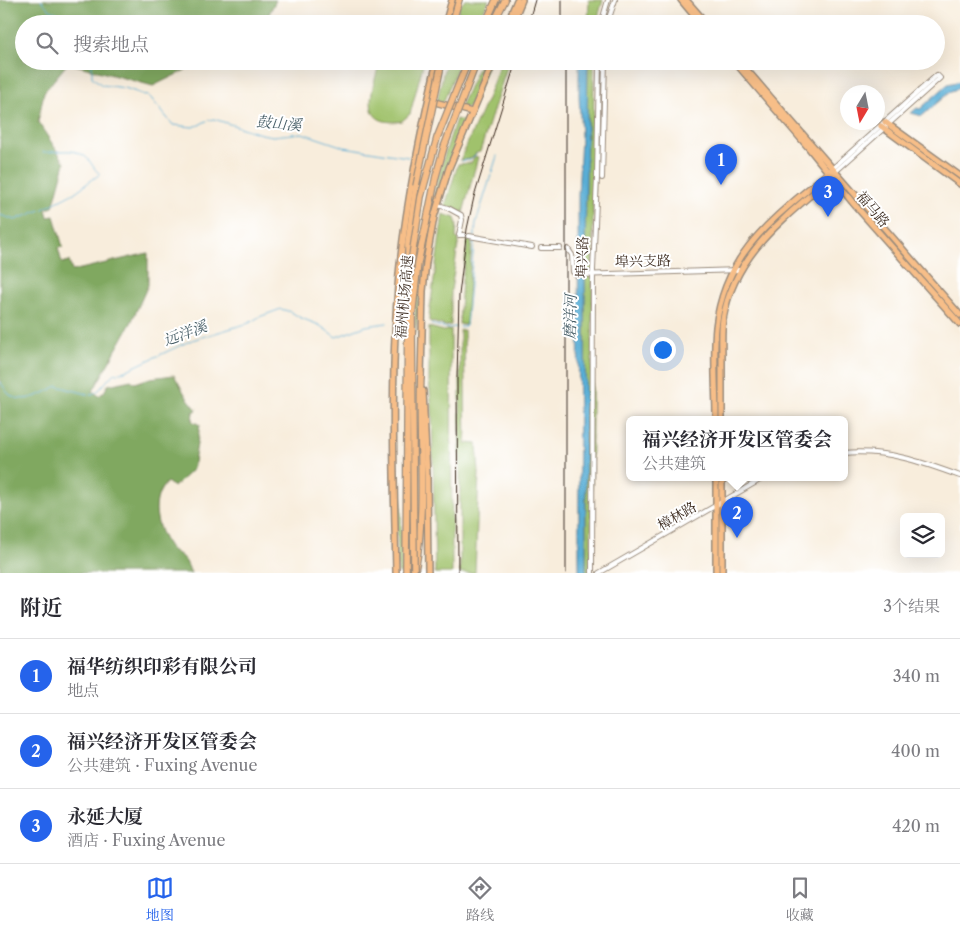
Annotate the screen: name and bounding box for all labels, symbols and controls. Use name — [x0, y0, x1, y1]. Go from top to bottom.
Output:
search box — [15, 15, 945, 70]
icon: search — [33, 29, 61, 57]
text: 搜索地点 — [73, 33, 149, 56]
north arrow — [840, 85, 885, 130]
water label: 鼓山溪 — [256, 112, 304, 135]
pin: 1 — [705, 144, 737, 185]
pin: 3 — [812, 176, 844, 217]
street label: 福马路 — [853, 187, 893, 231]
street label: 埠兴路 — [572, 236, 592, 278]
street label: 埠兴支路 — [615, 252, 671, 270]
street label: 福州机场高速 — [391, 254, 417, 340]
water label: 磨洋河 — [560, 291, 580, 340]
water label: 远洋溪 — [161, 316, 211, 350]
your location — [650, 337, 676, 363]
popup — [626, 416, 848, 481]
text: 福兴经济开发区管委会 — [642, 428, 832, 451]
text: 公共建筑 — [642, 453, 706, 473]
pin: 2 — [721, 497, 753, 538]
street label: 樟林路 — [654, 498, 700, 534]
map controls — [900, 513, 945, 558]
button: layers — [900, 513, 945, 558]
text: 附近 — [20, 595, 62, 620]
text: 3个结果 — [883, 596, 940, 616]
text: 福华纺织印彩有限公司 — [67, 655, 257, 678]
text: 1 — [32, 666, 40, 686]
text: 340 m — [893, 666, 940, 686]
text: 地点 — [67, 680, 99, 700]
text: 福兴经济开发区管委会 — [67, 730, 257, 753]
text: 2 — [31, 741, 41, 761]
text: 400 m — [891, 741, 940, 761]
text: 公共建筑 · Fuxing Avenue — [67, 755, 257, 775]
text: 永延大厦 — [67, 805, 143, 828]
text: 3 — [31, 816, 41, 836]
text: 420 m — [892, 816, 940, 836]
text: 酒店 · Fuxing Avenue — [67, 830, 225, 850]
tab: 地图 — [146, 874, 174, 924]
tab: 路线 — [466, 874, 494, 924]
tab: 收藏 — [786, 874, 814, 924]

